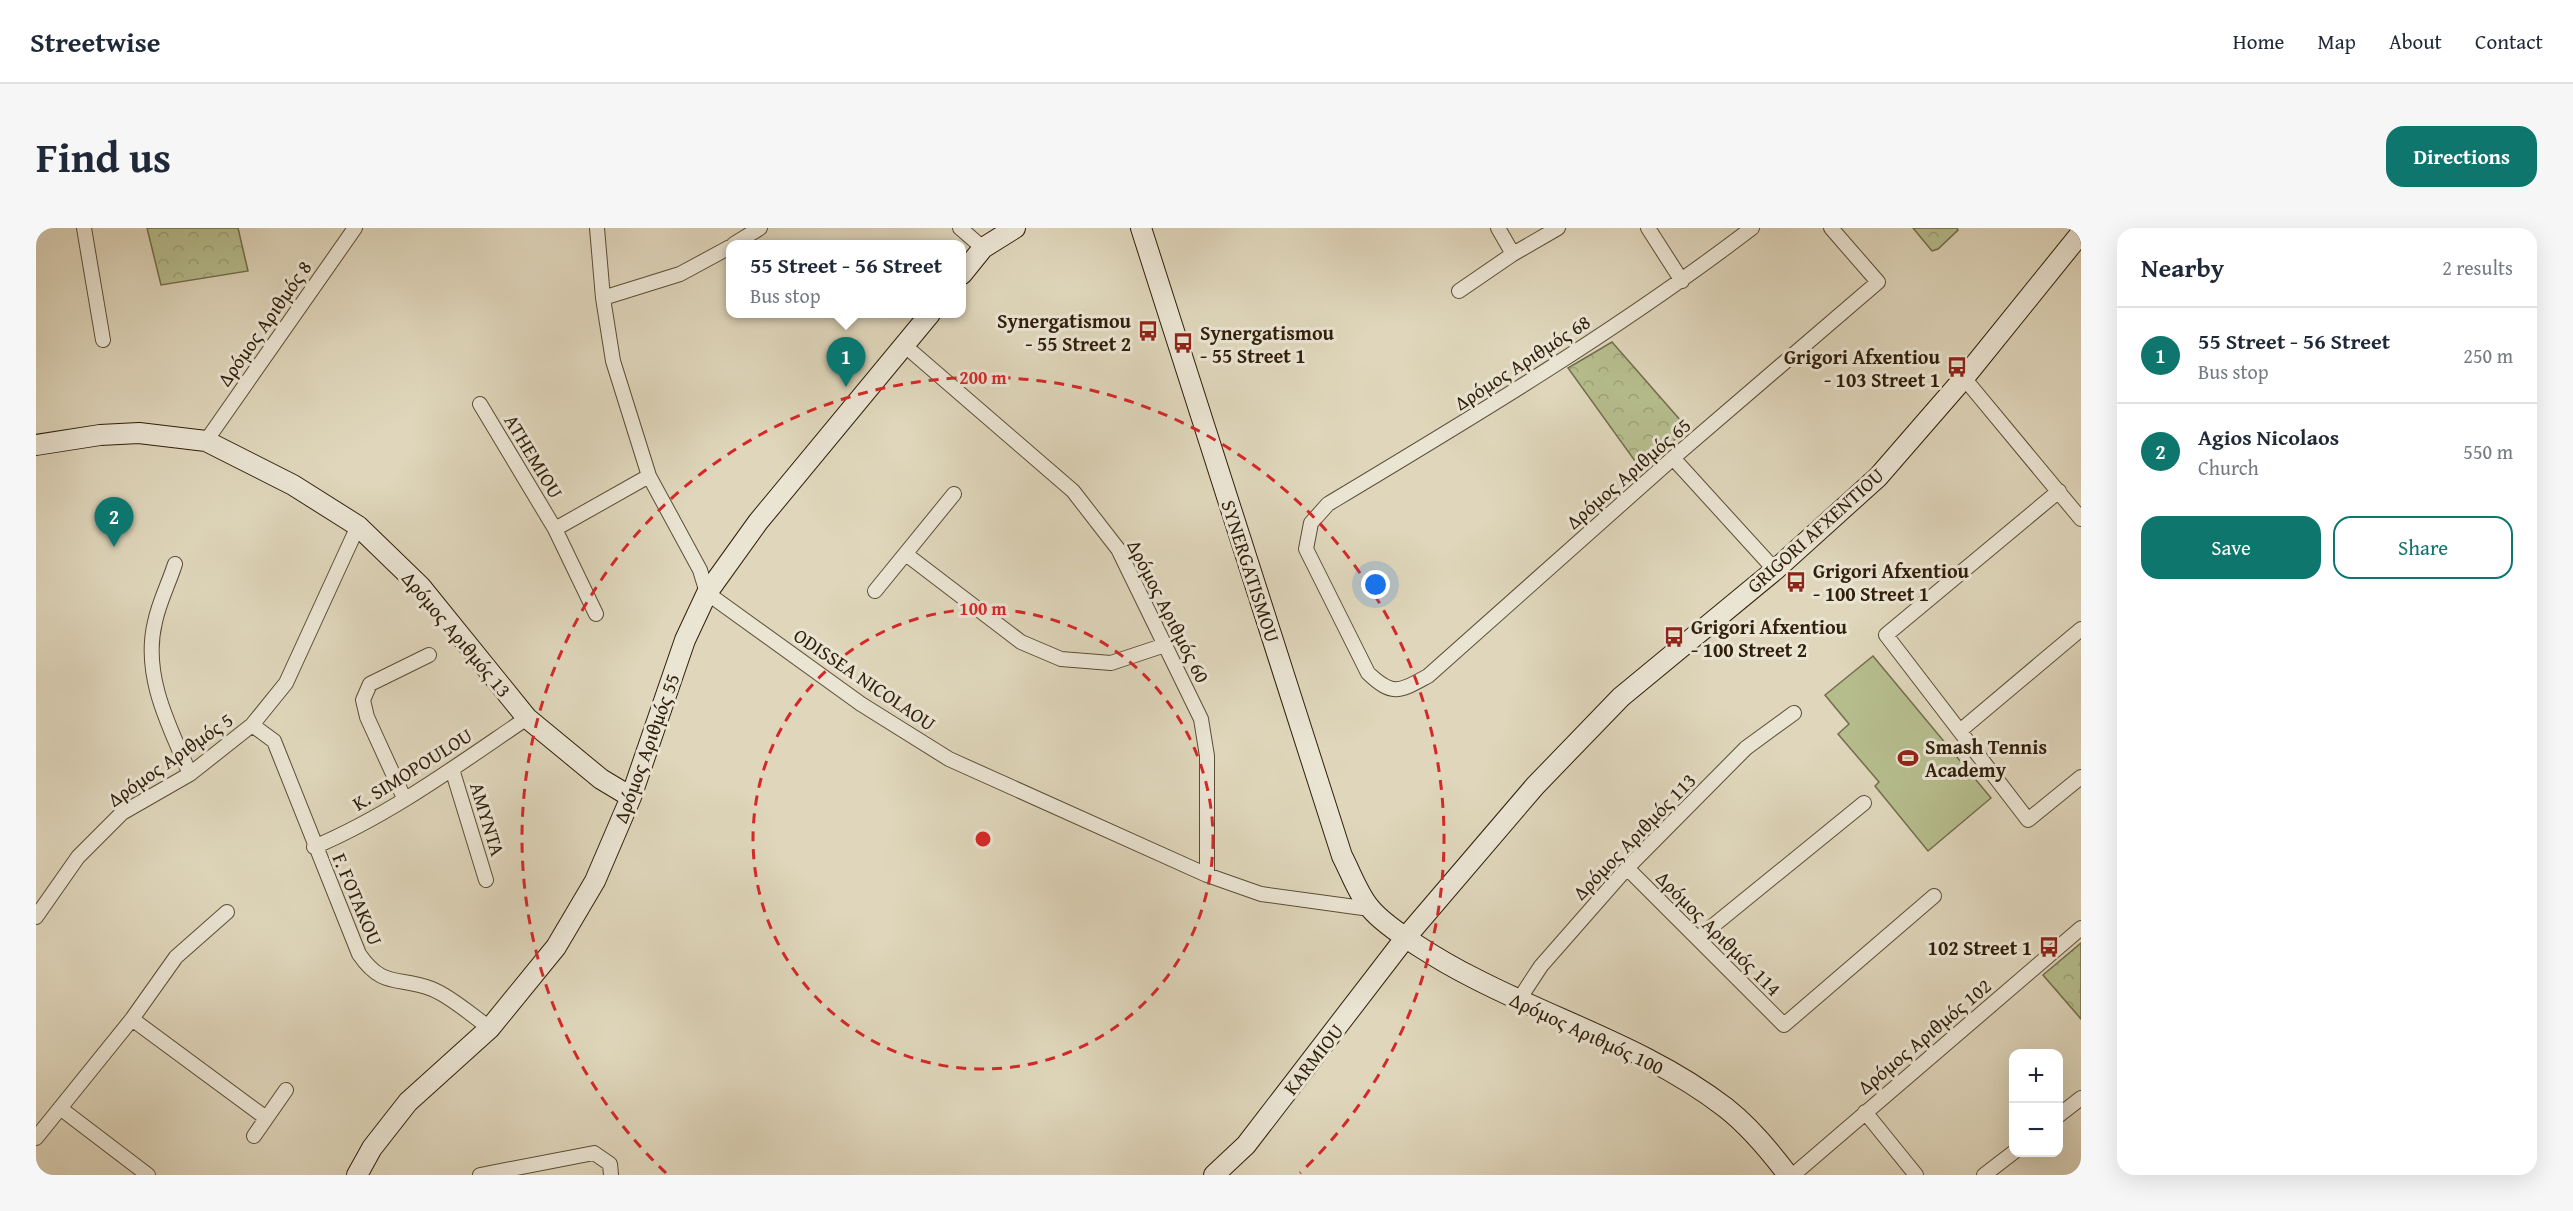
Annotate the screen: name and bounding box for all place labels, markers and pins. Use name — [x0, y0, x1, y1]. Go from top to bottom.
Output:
place label: Synergatismou - 55 Street 2 — [997, 306, 1132, 358]
place label: Synergatismou - 55 Street 1 — [1200, 318, 1335, 370]
bus stop icon: Synergatismou - 55 Street 2 — [1136, 319, 1160, 343]
bus stop icon: Synergatismou - 55 Street 1 — [1171, 331, 1195, 355]
pin: 1 — [826, 338, 866, 387]
place label: Grigori Afxentiou - 103 Street 1 — [1784, 342, 1941, 394]
bus stop icon: Grigori Afxentiou - 103 Street 1 — [1945, 355, 1969, 379]
pin: 2 — [94, 498, 134, 547]
place label: Grigori Afxentiou - 100 Street 1 — [1813, 556, 1970, 608]
bus stop icon: Grigori Afxentiou - 100 Street 1 — [1784, 570, 1808, 594]
place label: Grigori Afxentiou - 100 Street 2 — [1691, 612, 1848, 664]
bus stop icon: Grigori Afxentiou - 100 Street 2 — [1662, 625, 1686, 649]
place label: Smash Tennis Academy — [1925, 732, 2047, 784]
sports icon: Smash Tennis Academy — [1896, 746, 1920, 770]
centre of rings — [973, 829, 993, 849]
place label: 102 Street 1 — [1928, 933, 2032, 962]
bus stop icon: 102 Street 1 — [2037, 935, 2061, 959]

